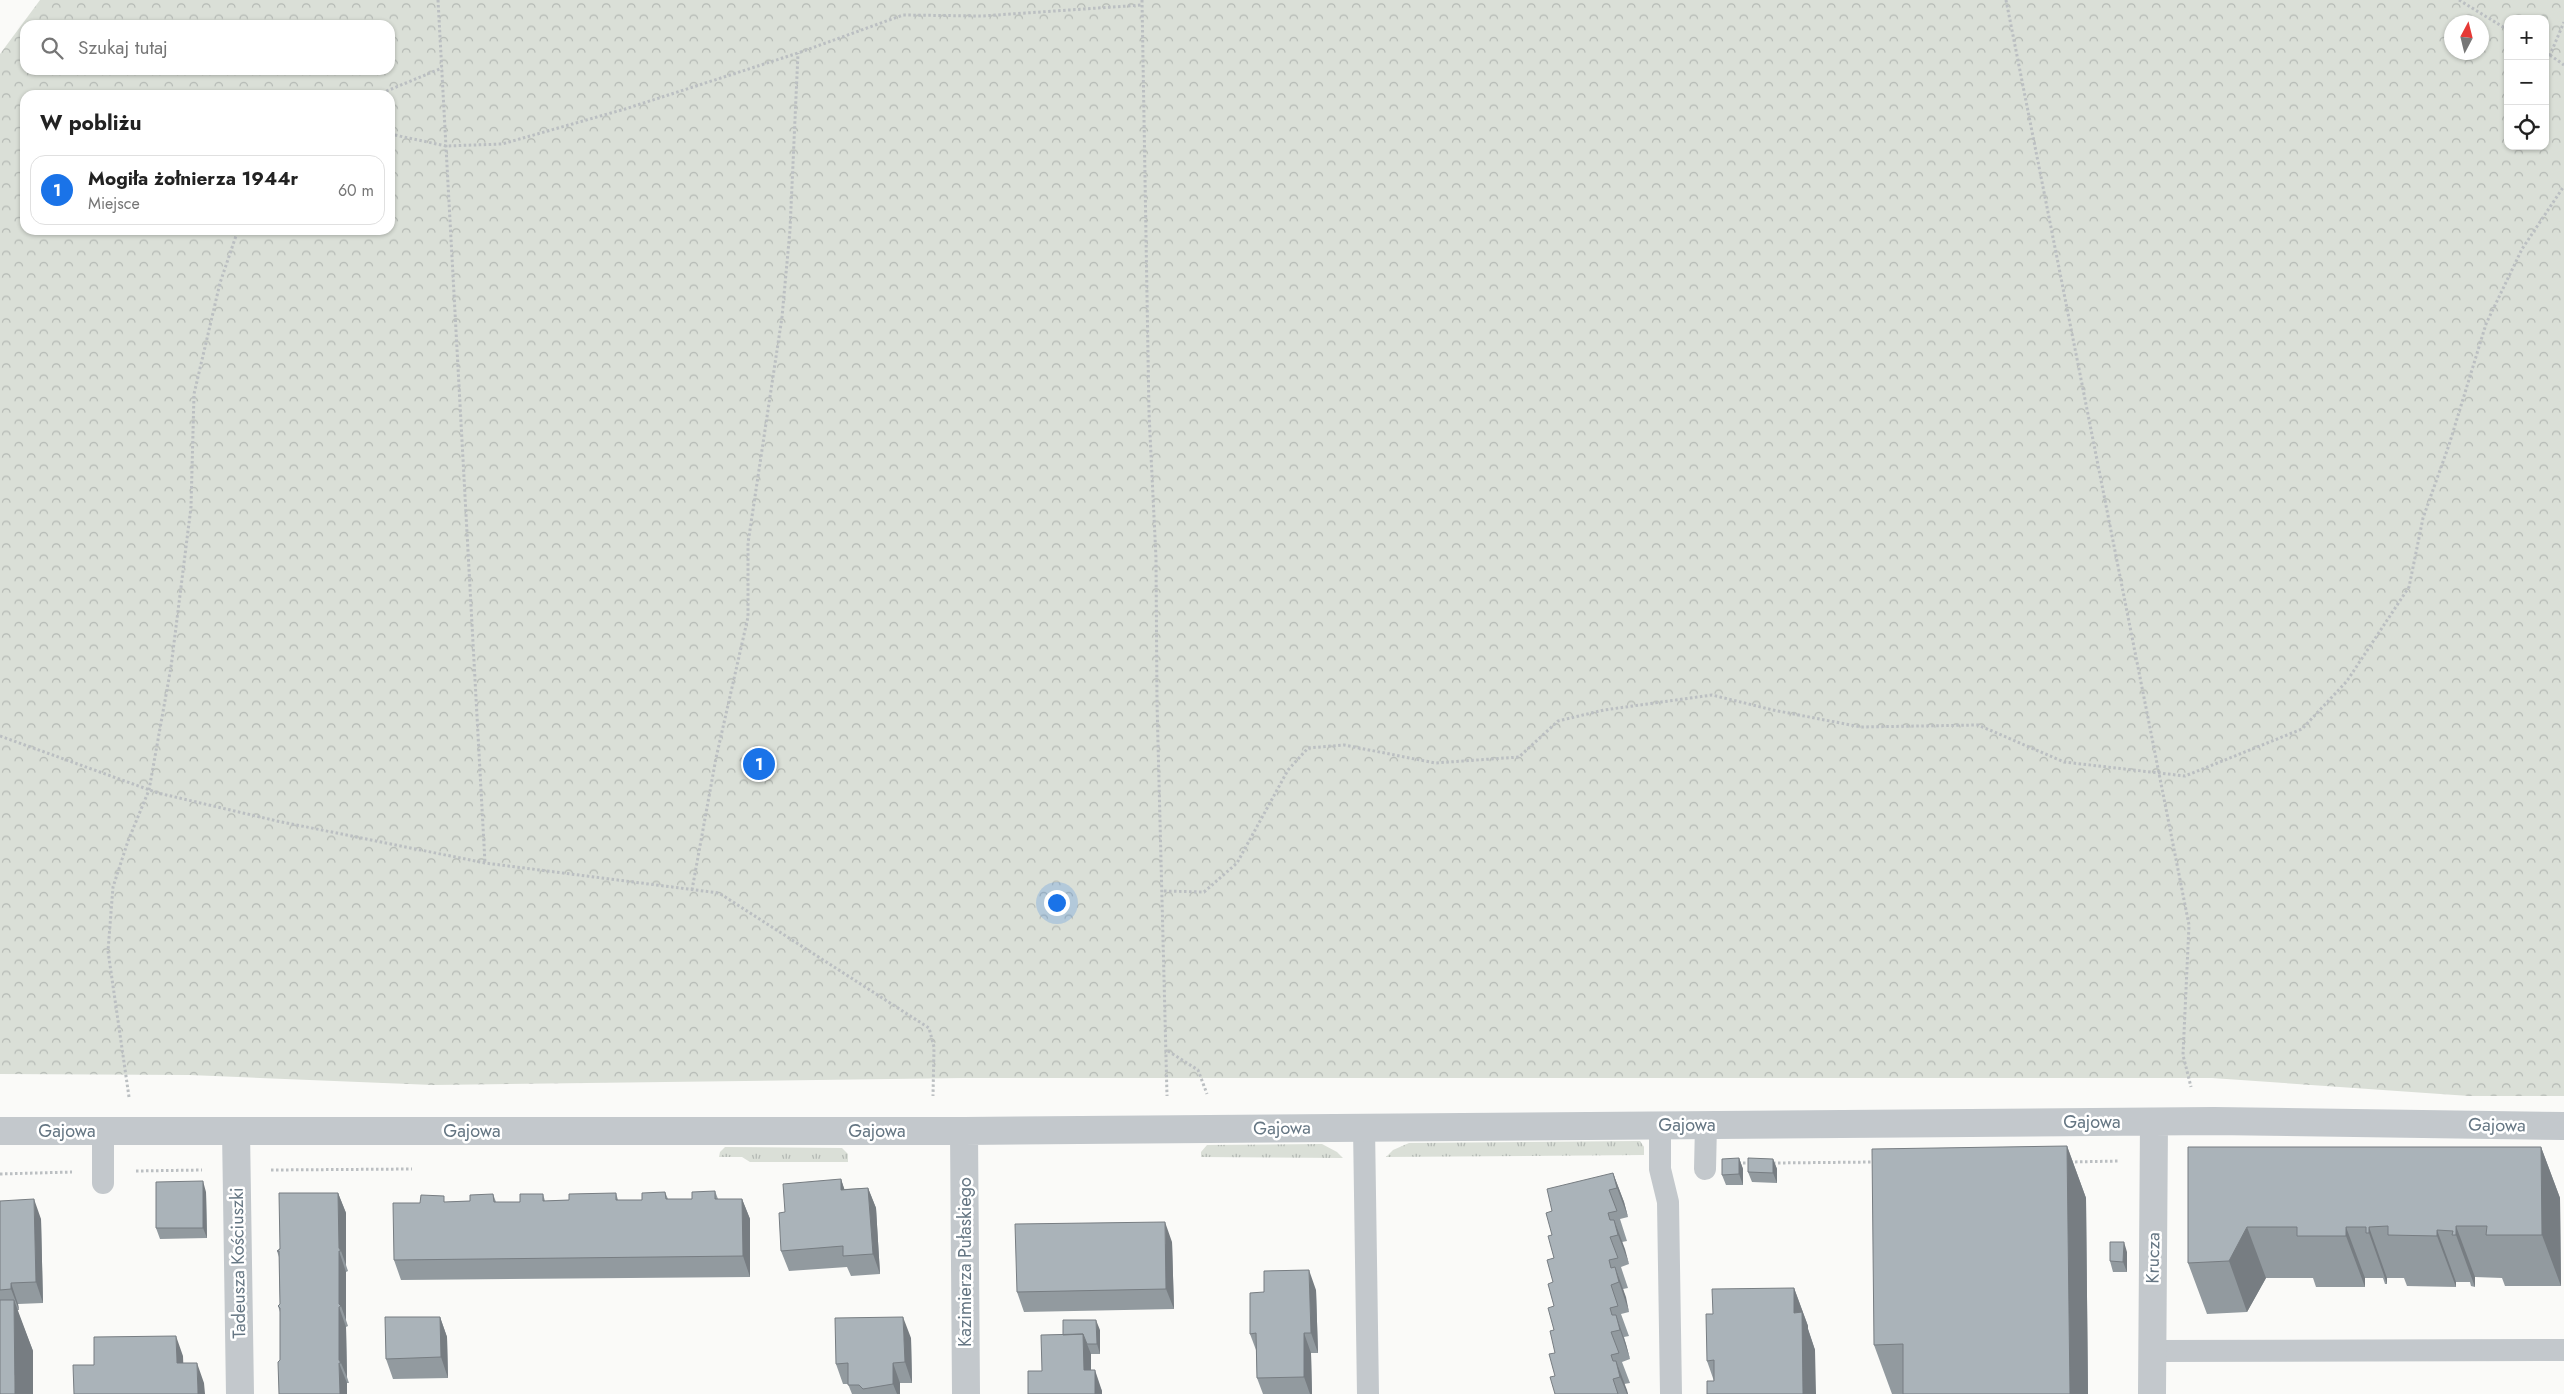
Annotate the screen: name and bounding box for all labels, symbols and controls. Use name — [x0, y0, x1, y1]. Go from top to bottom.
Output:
north arrow — [2444, 15, 2489, 60]
map controls — [2504, 15, 2549, 150]
button: + — [2504, 15, 2549, 60]
search box — [20, 20, 395, 75]
icon: search — [38, 34, 66, 62]
text: Szukaj tutaj — [78, 34, 168, 61]
button: − — [2504, 60, 2549, 105]
button: locate — [2504, 105, 2549, 150]
text: W pobliżu — [40, 108, 141, 138]
text: Mogiła żołnierza 1944r — [88, 165, 298, 192]
text: 1 — [53, 179, 61, 202]
text: 60 m — [338, 179, 374, 202]
text: Miejsce — [88, 192, 140, 215]
pin: 1 — [743, 745, 775, 783]
your location — [1044, 890, 1070, 916]
street label: Gajowa — [2063, 1109, 2121, 1135]
street label: Gajowa — [2468, 1111, 2526, 1139]
street label: Gajowa — [1658, 1112, 1716, 1138]
street label: Gajowa — [1253, 1114, 1311, 1142]
street label: Gajowa — [38, 1118, 96, 1144]
street label: Gajowa — [443, 1118, 501, 1144]
street label: Gajowa — [848, 1118, 906, 1144]
street label: Kazimierza Pułaskiego — [952, 1177, 978, 1347]
street label: Tadeusza Kościuszki — [224, 1187, 252, 1339]
street label: Krucza — [2140, 1232, 2166, 1284]

